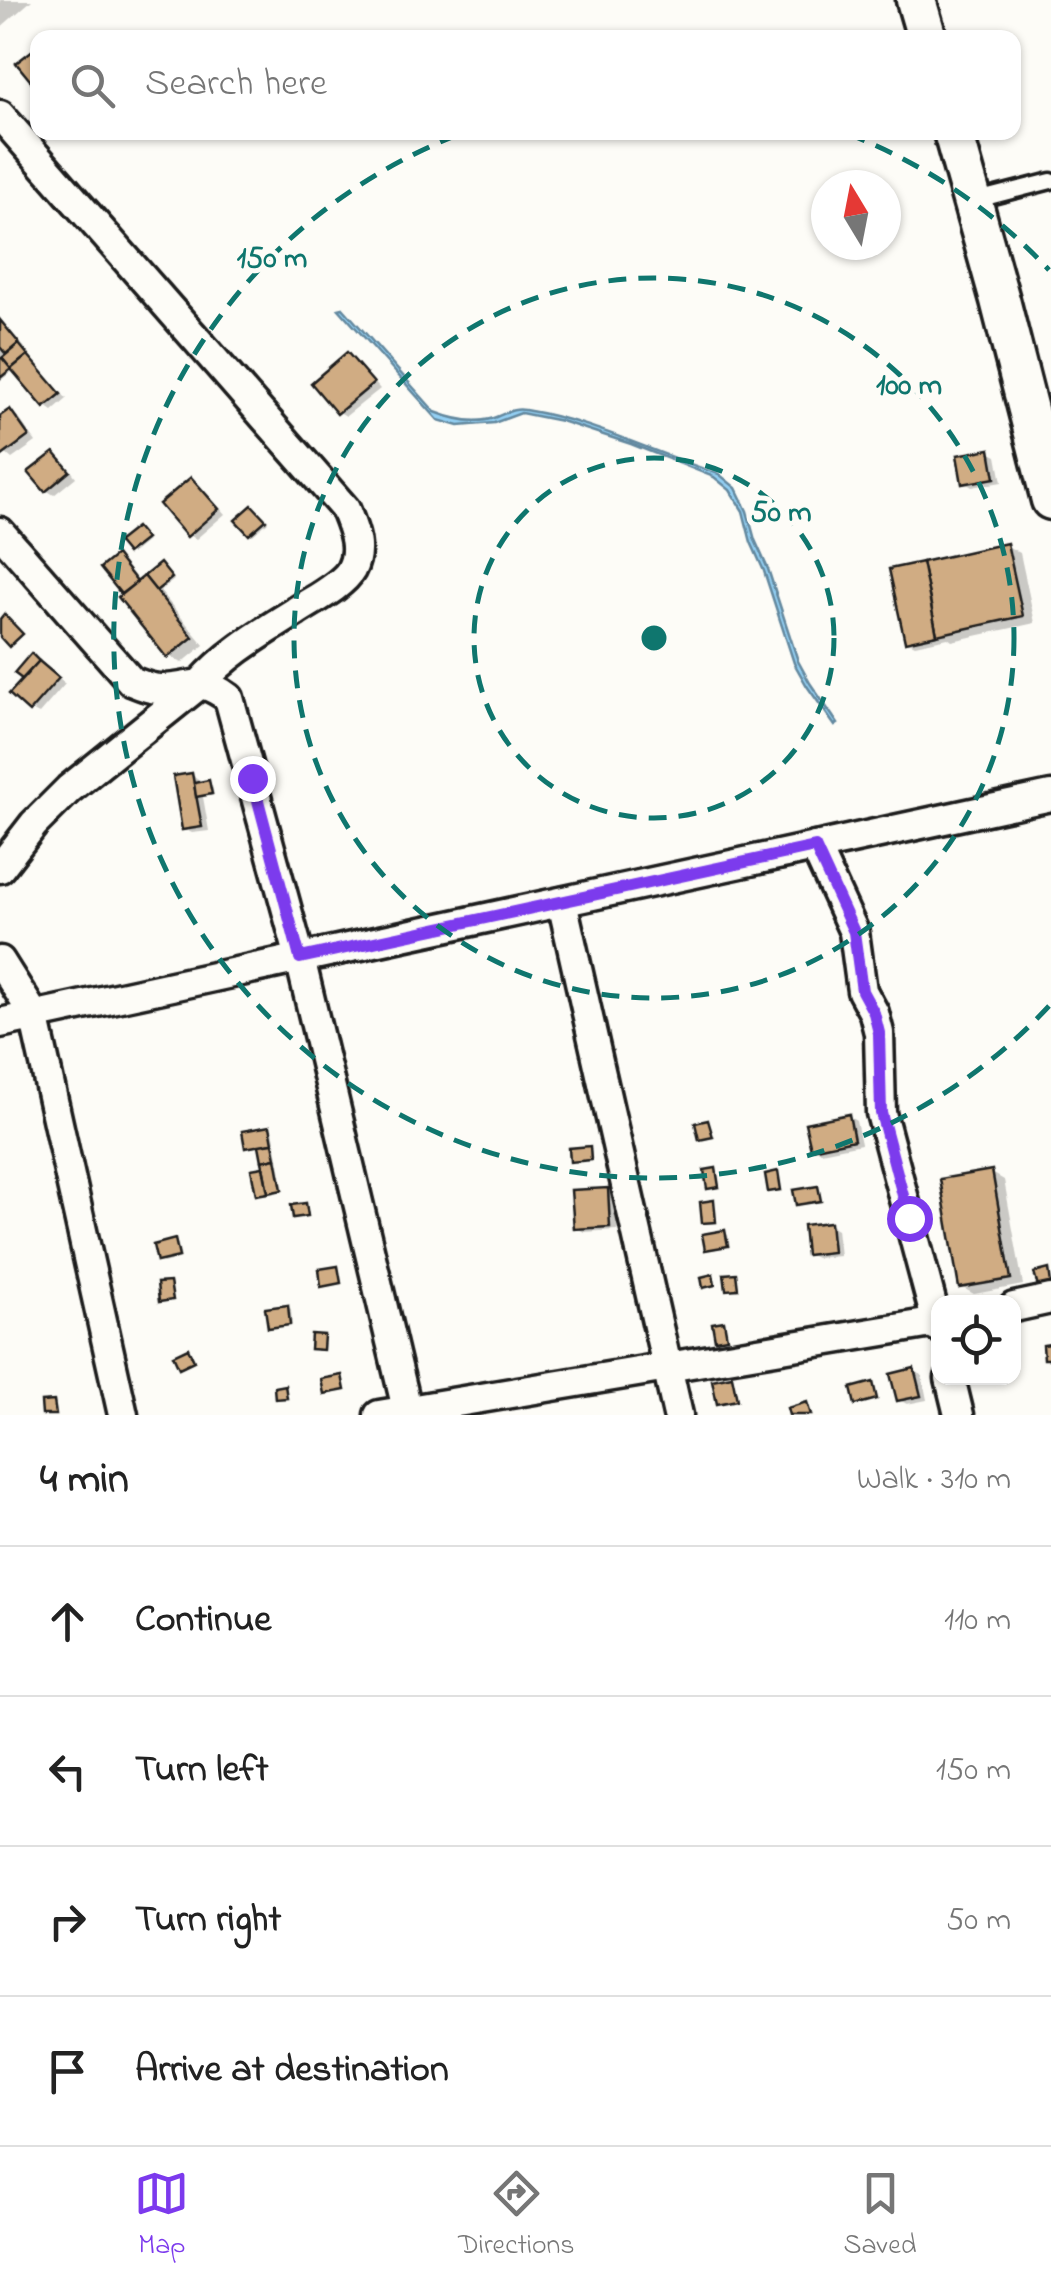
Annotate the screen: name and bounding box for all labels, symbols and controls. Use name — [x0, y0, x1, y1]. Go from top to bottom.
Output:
search box — [30, 30, 1021, 140]
text: Search here — [145, 57, 327, 113]
icon: search — [65, 58, 120, 113]
north arrow — [811, 170, 901, 260]
text: 150 m — [237, 238, 307, 282]
text: 100 m — [876, 365, 942, 409]
text: 50 m — [751, 492, 811, 536]
centre of rings — [636, 620, 672, 656]
route end — [230, 756, 276, 802]
route start — [887, 1196, 933, 1242]
map controls — [931, 1295, 1021, 1385]
button: locate — [931, 1295, 1021, 1385]
text: 4 min — [40, 1450, 129, 1511]
text: Walk · 310 m — [857, 1457, 1011, 1504]
text: Continue — [135, 1593, 271, 1649]
icon: ahead — [40, 1594, 95, 1649]
text: 110 m — [944, 1598, 1011, 1645]
text: Turn left — [135, 1743, 268, 1799]
icon: left — [40, 1744, 95, 1799]
text: 150 m — [936, 1748, 1011, 1795]
text: Turn right — [135, 1893, 281, 1949]
icon: right — [40, 1894, 95, 1949]
text: 50 m — [946, 1898, 1011, 1945]
text: Arrive at destination — [135, 2043, 449, 2099]
icon: arrive — [40, 2044, 95, 2099]
tab: Map — [134, 2166, 189, 2267]
tab: Directions — [458, 2166, 575, 2267]
tab: Saved — [844, 2166, 917, 2267]

